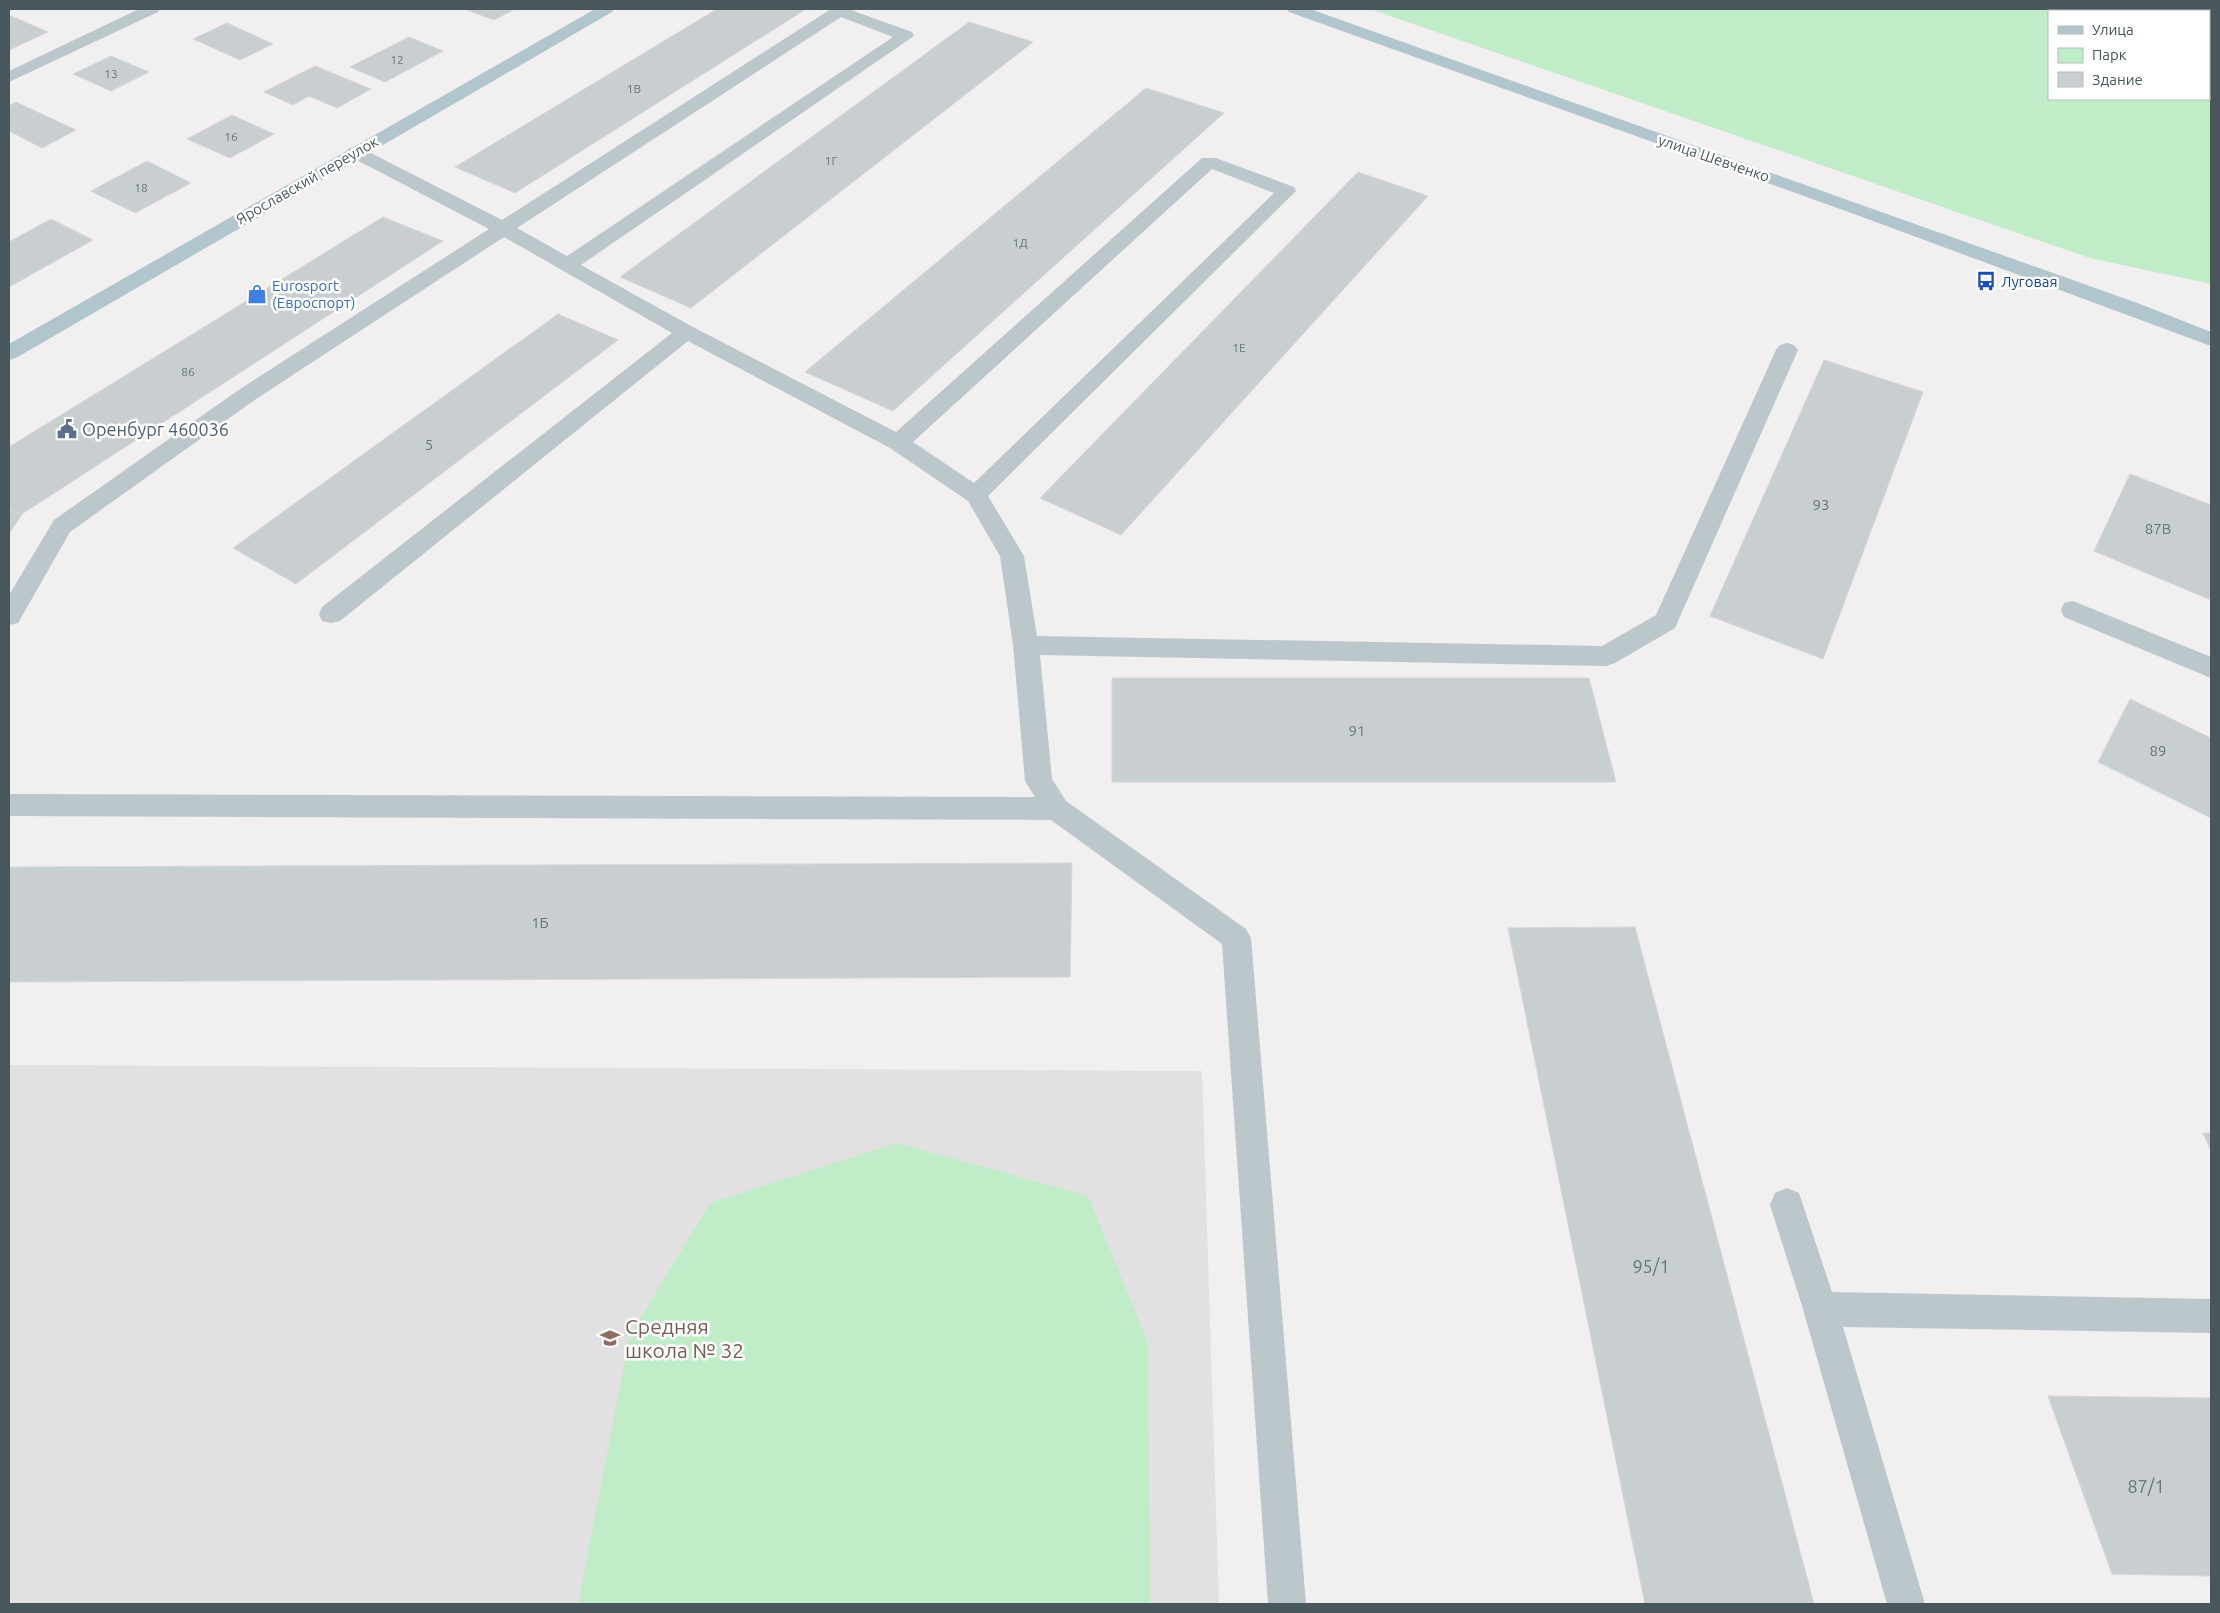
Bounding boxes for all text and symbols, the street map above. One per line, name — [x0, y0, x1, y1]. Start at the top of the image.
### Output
legend — [2048, 10, 2210, 100]
text: Улица — [2092, 21, 2134, 38]
text: Парк — [2092, 46, 2127, 63]
house number: 12 — [390, 53, 404, 66]
house number: 13 — [104, 67, 118, 80]
text: Здание — [2092, 71, 2143, 88]
house number: 1В — [627, 82, 641, 95]
house number: 16 — [224, 130, 238, 143]
street label: улица Шевченко — [1656, 131, 1772, 185]
street label: Ярославский переулок — [233, 132, 381, 228]
house number: 1Г — [825, 154, 837, 167]
house number: 18 — [134, 181, 148, 194]
house number: 1Д — [1012, 236, 1028, 249]
bus stop icon: Луговая — [1975, 270, 1997, 292]
place label: Луговая — [2001, 273, 2058, 290]
place label: Eurosport (Евроспорт) — [272, 277, 356, 311]
shop icon: Eurosport (Евроспорт) — [246, 283, 268, 305]
house number: 1Е — [1232, 341, 1246, 354]
house number: 86 — [181, 365, 195, 378]
public building icon: Оренбург 460036 — [56, 418, 78, 440]
place label: Оренбург 460036 — [82, 419, 229, 439]
house number: 5 — [425, 436, 433, 453]
house number: 93 — [1813, 496, 1829, 513]
house number: 87В — [2145, 520, 2171, 537]
house number: 91 — [1349, 722, 1365, 739]
house number: 89 — [2150, 742, 2166, 759]
house number: 1Б — [531, 914, 549, 931]
house number: 95/1 — [1632, 1256, 1670, 1276]
place label: Средняя школа № 32 — [625, 1314, 744, 1362]
school or university icon: Средняя школа № 32 — [599, 1327, 621, 1349]
house number: 87/1 — [2127, 1476, 2165, 1496]

